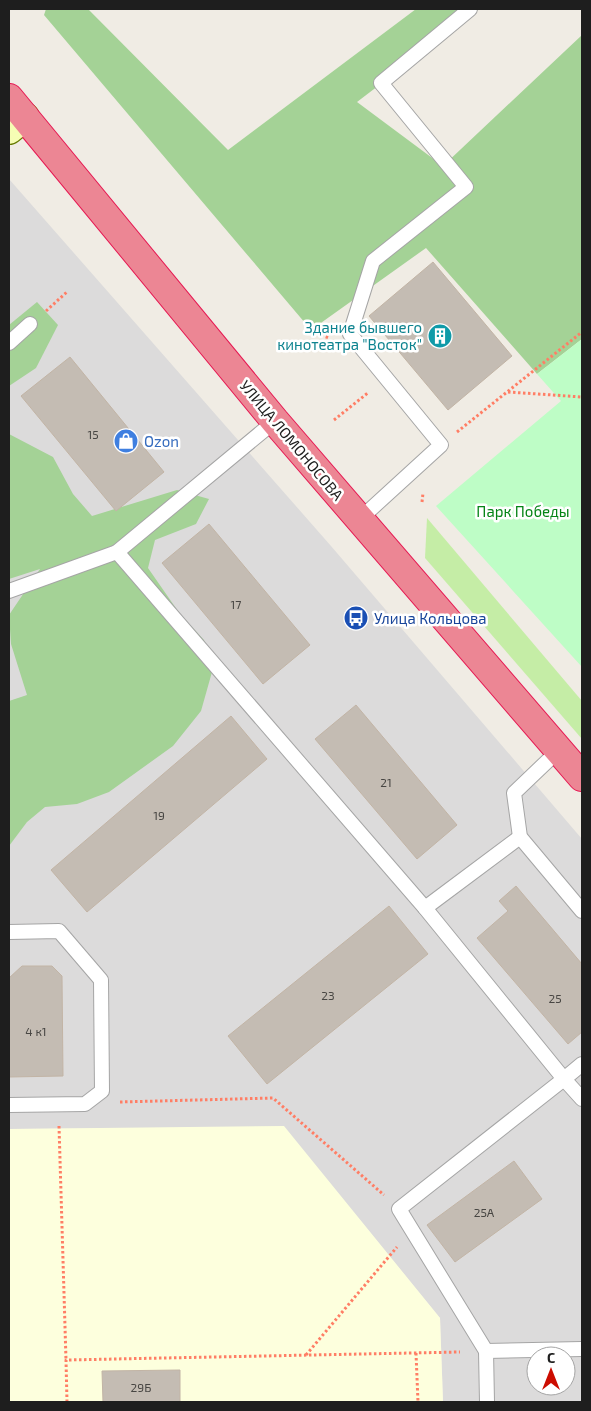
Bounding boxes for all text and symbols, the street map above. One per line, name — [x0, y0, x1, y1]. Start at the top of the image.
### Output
place label: Здание бывшего кинотеатра "Восток" — [277, 318, 422, 353]
building icon: Здание бывшего кинотеатра "Восток" — [427, 323, 453, 349]
street label: УЛИЦА ЛОМОНОСОВА — [237, 376, 348, 504]
house number: 15 — [87, 427, 99, 441]
shop icon: Ozon — [113, 428, 139, 454]
place label: Ozon — [144, 432, 179, 450]
park label: Парк Победы — [476, 502, 570, 520]
house number: 17 — [231, 597, 241, 611]
bus stop icon: Улица Кольцова — [343, 605, 369, 631]
place label: Улица Кольцова — [374, 609, 487, 627]
house number: 21 — [380, 775, 392, 789]
house number: 19 — [153, 808, 165, 822]
house number: 23 — [321, 988, 335, 1002]
house number: 25 — [548, 991, 562, 1005]
house number: 4 к1 — [25, 1024, 47, 1038]
house number: 25А — [474, 1205, 495, 1219]
north arrow — [526, 1346, 576, 1396]
text: С — [547, 1349, 555, 1366]
house number: 29Б — [131, 1380, 151, 1394]

